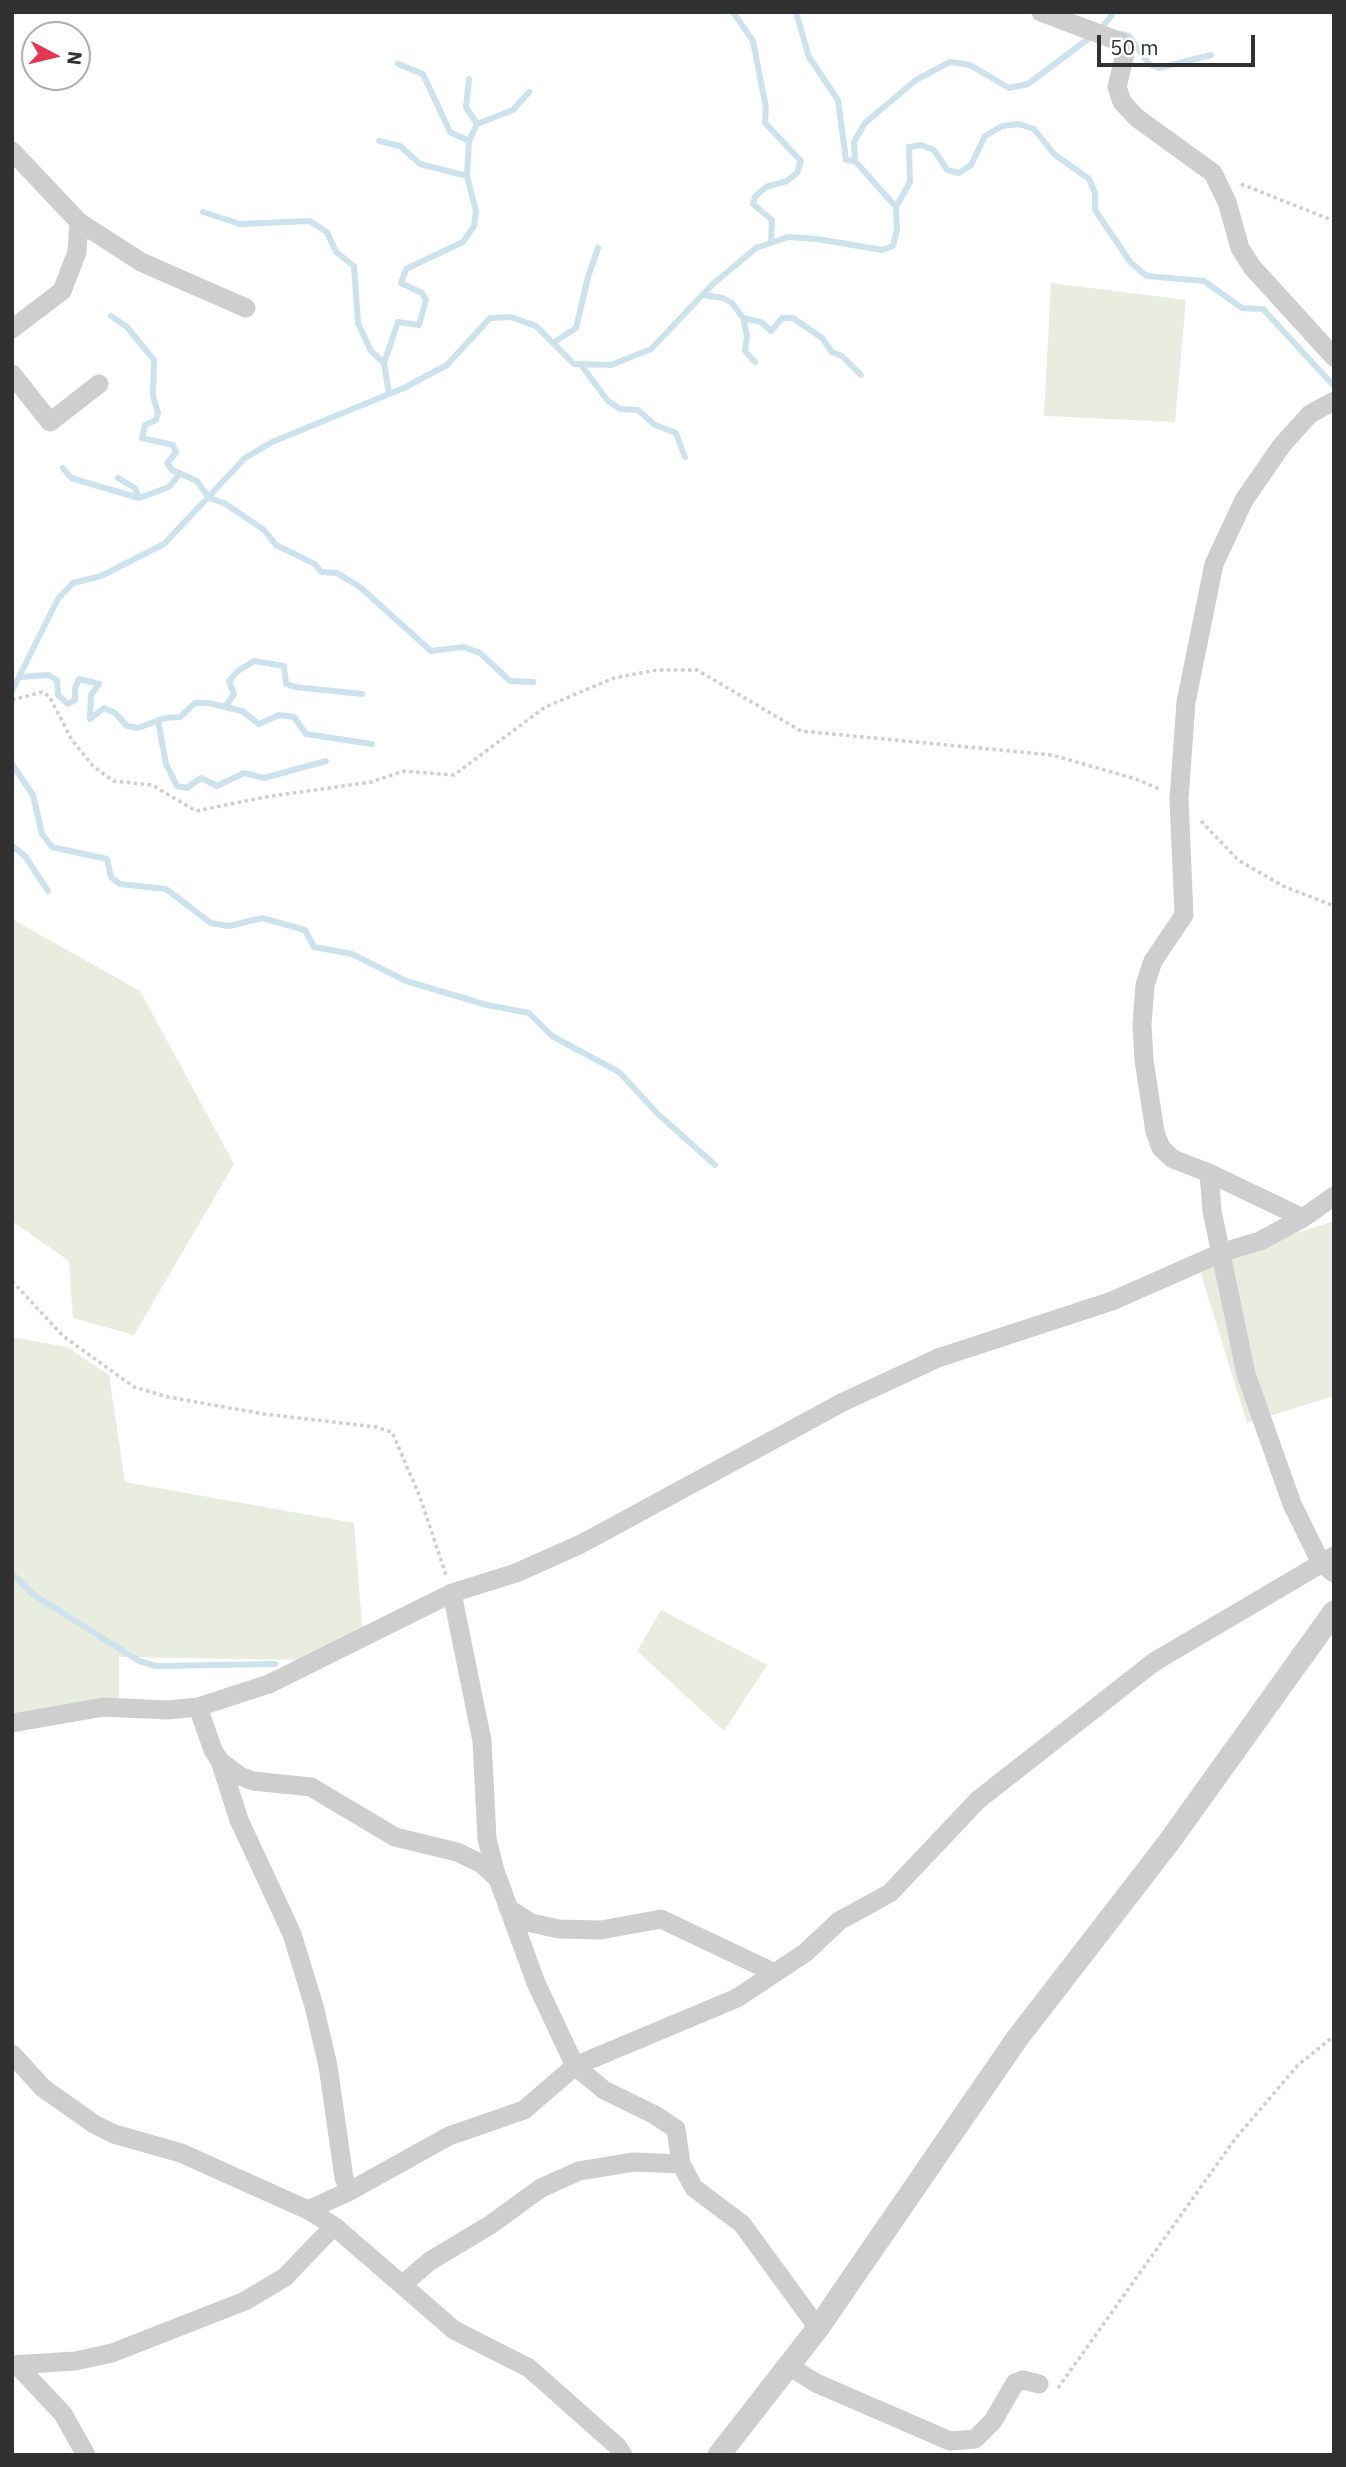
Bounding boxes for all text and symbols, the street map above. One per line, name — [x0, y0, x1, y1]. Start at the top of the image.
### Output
north arrow — [21, 21, 91, 91]
scale bar — [1101, 21, 1258, 65]
text: 50 m — [1110, 33, 1159, 61]
text: N — [62, 50, 88, 67]

